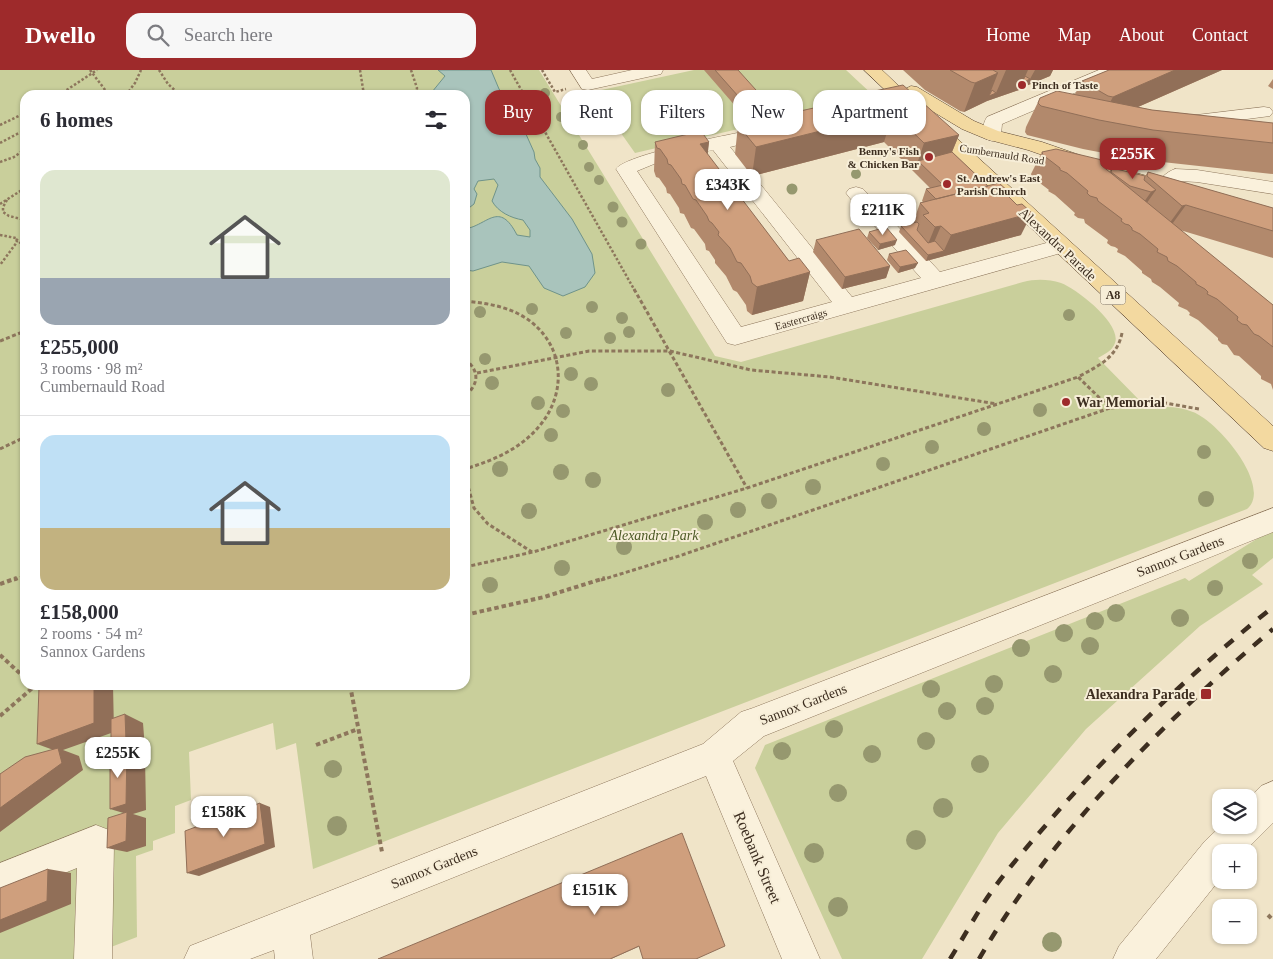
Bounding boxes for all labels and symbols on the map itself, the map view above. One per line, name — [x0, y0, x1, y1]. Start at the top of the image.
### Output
marker: Pinch of Taste — [1016, 79, 1028, 91]
place label: Pinch of Taste — [1032, 79, 1098, 91]
pin: £255K — [1098, 138, 1168, 180]
street label: Cumbernauld Road — [959, 141, 1046, 167]
place label: Benny's Fish & Chicken Bar — [848, 145, 919, 170]
marker: Benny's Fish & Chicken Bar — [923, 151, 935, 163]
pin: £343K — [693, 168, 763, 211]
place label: St. Andrew's East Parish Church — [957, 172, 1041, 197]
marker: St. Andrew's East Parish Church — [941, 178, 953, 190]
pin: £211K — [848, 194, 918, 236]
street label: Alexandra Parade — [1016, 205, 1099, 284]
road number: A8 — [1100, 286, 1126, 304]
street label: Eastercraigs — [774, 306, 828, 332]
place label: War Memorial — [1076, 395, 1165, 410]
marker: War Memorial — [1060, 396, 1072, 408]
park label: Alexandra Park — [608, 528, 699, 543]
street label: Sannox Gardens — [1134, 533, 1226, 580]
street label: Sannox Gardens — [757, 681, 849, 728]
place label: Alexandra Parade — [1086, 687, 1195, 702]
marker: Alexandra Parade — [1199, 687, 1213, 701]
pin: £255K — [83, 736, 153, 779]
pin: £158K — [189, 796, 259, 838]
street label: Roebank Street — [731, 809, 785, 906]
street label: Sannox Gardens — [389, 843, 480, 892]
pin: £151K — [560, 874, 630, 916]

